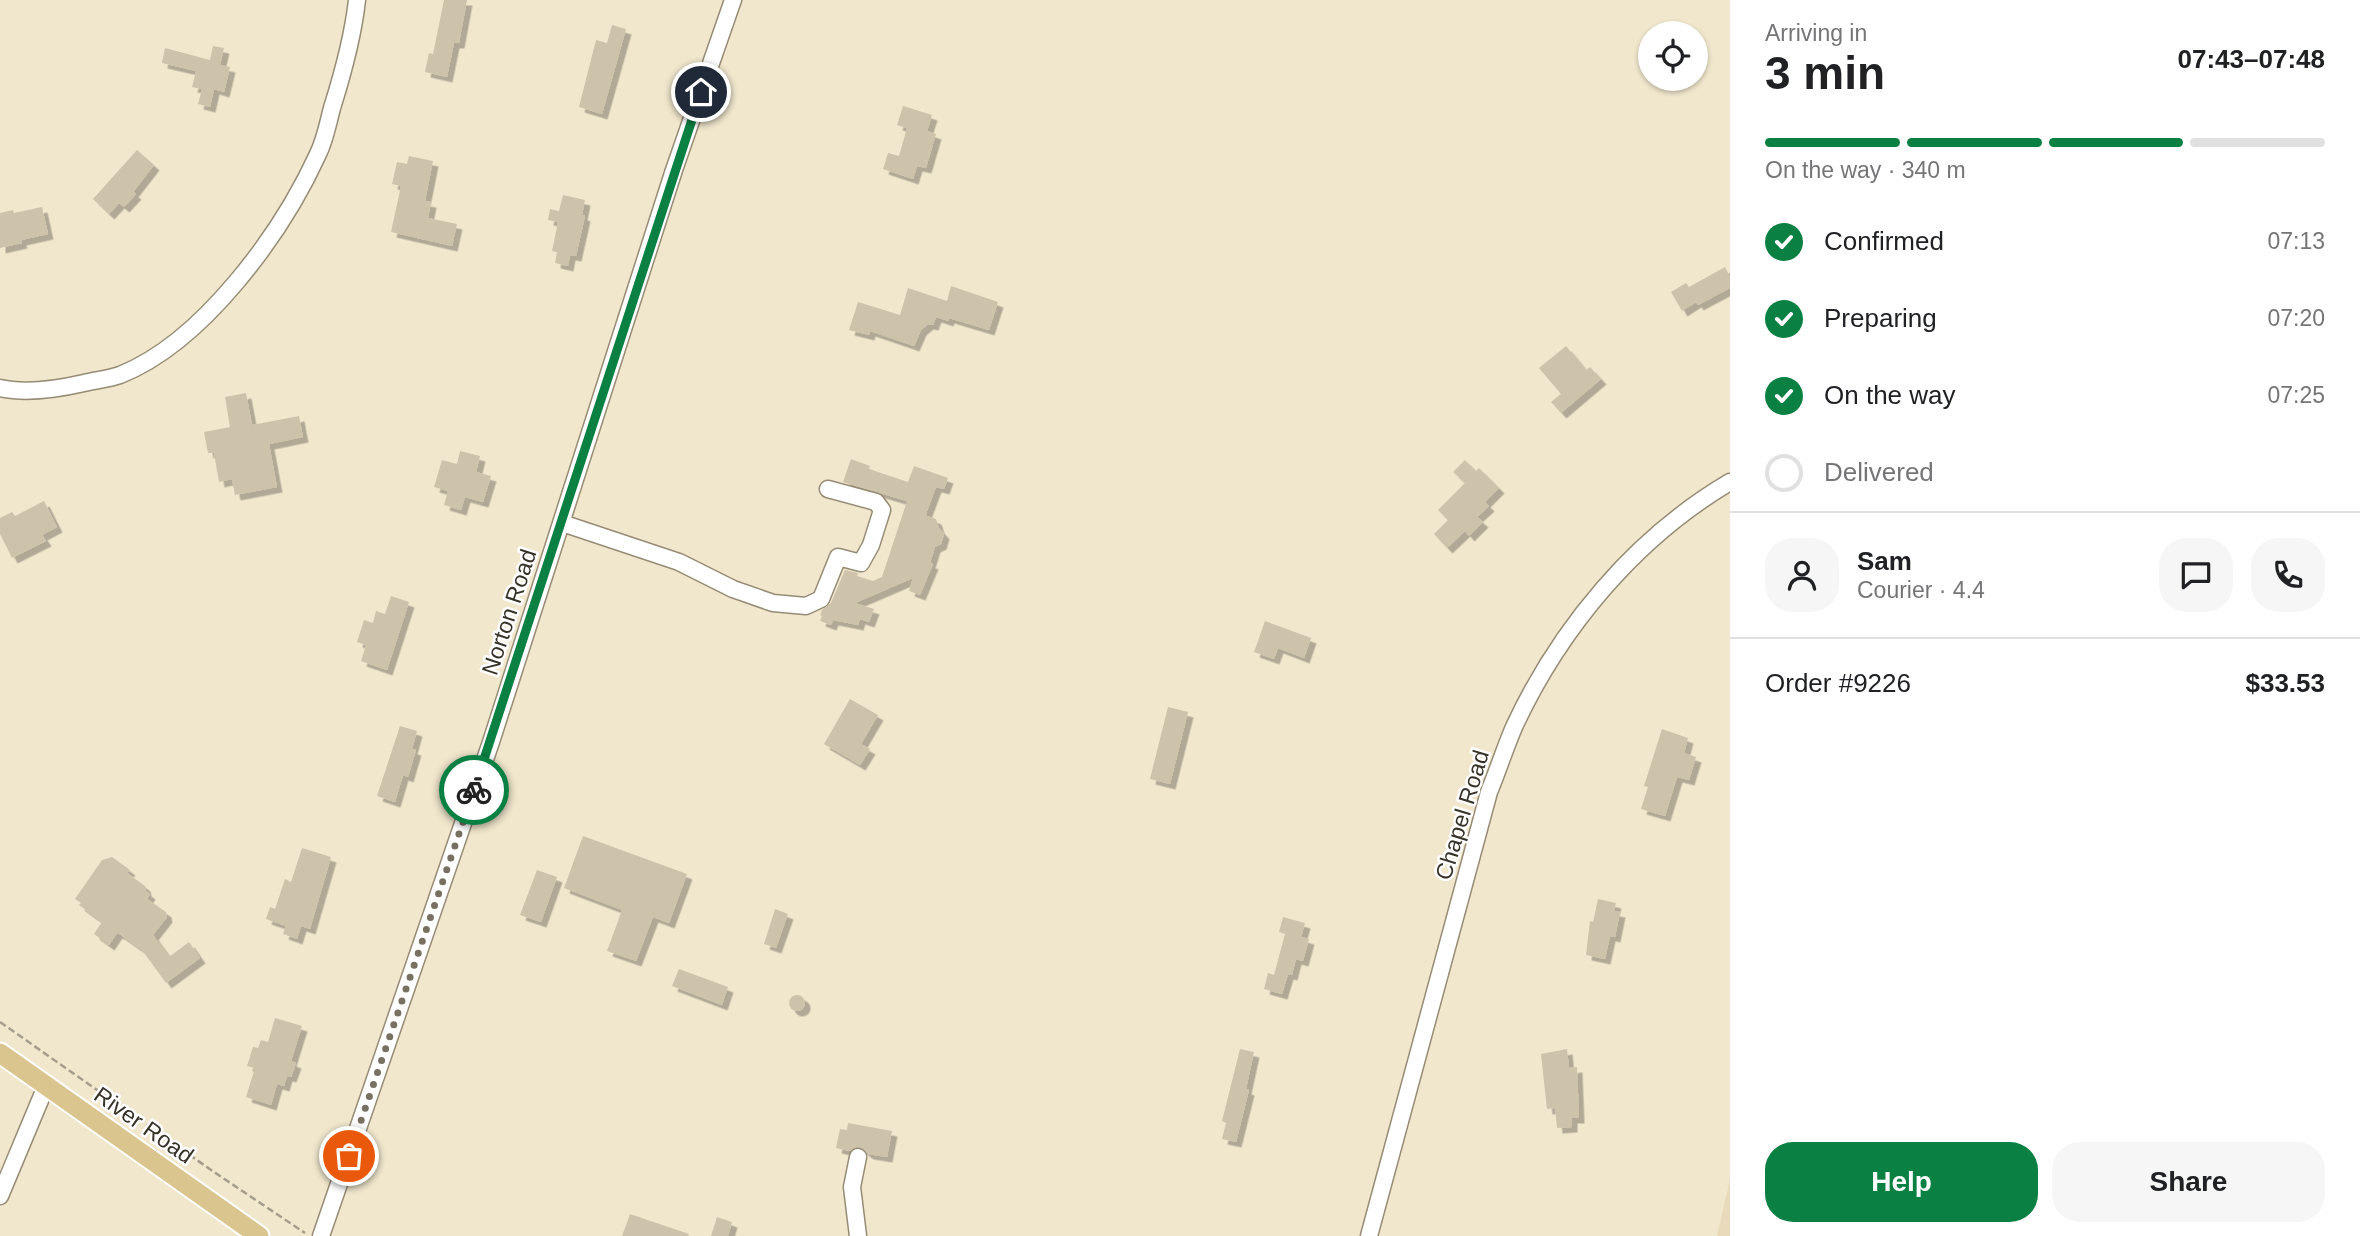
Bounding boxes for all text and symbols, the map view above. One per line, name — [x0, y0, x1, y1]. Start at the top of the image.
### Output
text: Arriving in — [1765, 20, 1867, 46]
map controls — [1638, 21, 1708, 91]
button: locate — [1638, 21, 1708, 91]
text: 07:43–07:48 — [2178, 44, 2325, 74]
text: 3 min — [1765, 47, 1885, 99]
pin — [671, 62, 731, 122]
icon: home — [682, 73, 720, 111]
text: On the way · 340 m — [1765, 157, 1966, 183]
icon: check — [1765, 223, 1803, 261]
text: Confirmed — [1824, 226, 1944, 256]
text: 07:13 — [2267, 228, 2325, 254]
icon: check — [1765, 300, 1803, 338]
text: Preparing — [1824, 303, 1937, 333]
text: 07:20 — [2267, 305, 2325, 331]
icon: check — [1765, 377, 1803, 415]
text: On the way — [1824, 380, 1956, 410]
text: 07:25 — [2267, 382, 2325, 408]
text: Delivered — [1824, 457, 1934, 487]
button: person — [1765, 538, 1839, 612]
button: chat — [2159, 538, 2233, 612]
button: phone — [2251, 538, 2325, 612]
street label: Norton Road — [476, 546, 542, 678]
text: Sam — [1857, 546, 1912, 576]
text: Courier · 4.4 — [1857, 577, 1985, 603]
text: Order #9226 — [1765, 668, 1911, 698]
text: $33.53 — [2245, 668, 2325, 698]
street label: Chapel Road — [1430, 747, 1494, 883]
courier — [439, 755, 509, 825]
icon: bike — [455, 771, 493, 809]
street label: River Road — [89, 1081, 199, 1169]
pin — [319, 1126, 379, 1186]
icon: bag — [330, 1137, 368, 1175]
button: Help — [1765, 1142, 2038, 1222]
button: Share — [2052, 1142, 2325, 1222]

